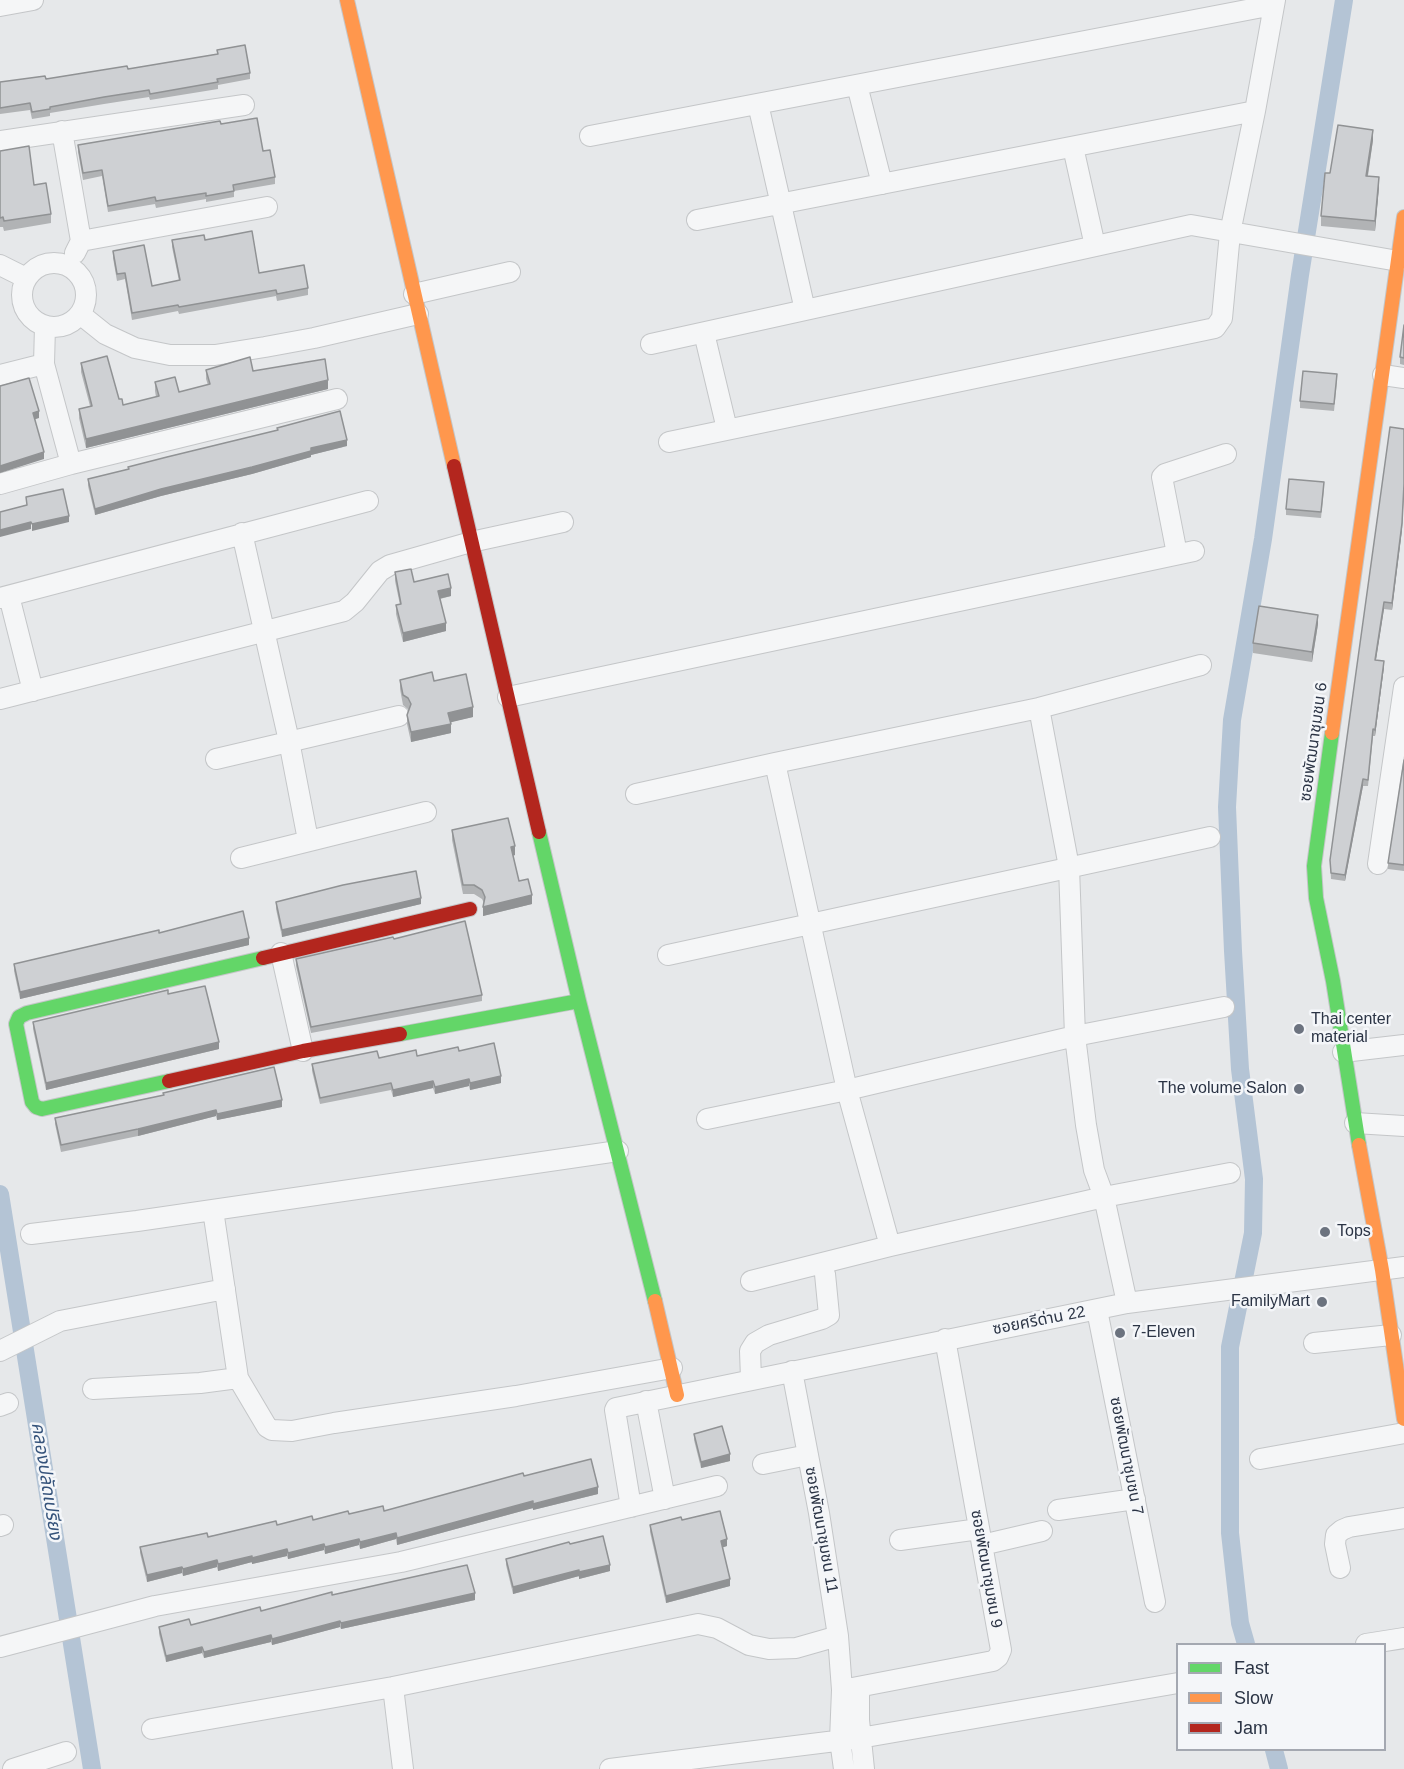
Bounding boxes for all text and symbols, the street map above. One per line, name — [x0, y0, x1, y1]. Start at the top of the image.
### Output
street label: ซอยพัฒนาชุมชน 6 — [1296, 681, 1332, 803]
place label: Thai center material — [1311, 1010, 1391, 1048]
marker: Thai center material — [1292, 1022, 1306, 1036]
place label: The volume Salon — [1158, 1079, 1287, 1099]
marker: The volume Salon — [1292, 1082, 1306, 1096]
place label: Tops — [1337, 1222, 1371, 1242]
marker: Tops — [1318, 1225, 1332, 1239]
place label: FamilyMart — [1231, 1292, 1310, 1312]
marker: FamilyMart — [1315, 1295, 1329, 1309]
street label: ซอยศรีด่าน 22 — [991, 1303, 1087, 1339]
place label: 7-Eleven — [1132, 1323, 1195, 1343]
marker: 7-Eleven — [1113, 1326, 1127, 1340]
street label: ซอยพัฒนาชุมชน 7 — [1105, 1395, 1147, 1517]
water label: คลองปลัดเปรียง — [26, 1421, 66, 1541]
street label: ซอยพัฒนาชุมชน 11 — [800, 1465, 842, 1595]
street label: ซอยพัฒนาชุมชน 9 — [966, 1508, 1006, 1630]
legend — [1176, 1643, 1386, 1751]
text: Fast — [1234, 1658, 1269, 1678]
text: Slow — [1234, 1688, 1273, 1708]
text: Jam — [1234, 1718, 1268, 1738]

